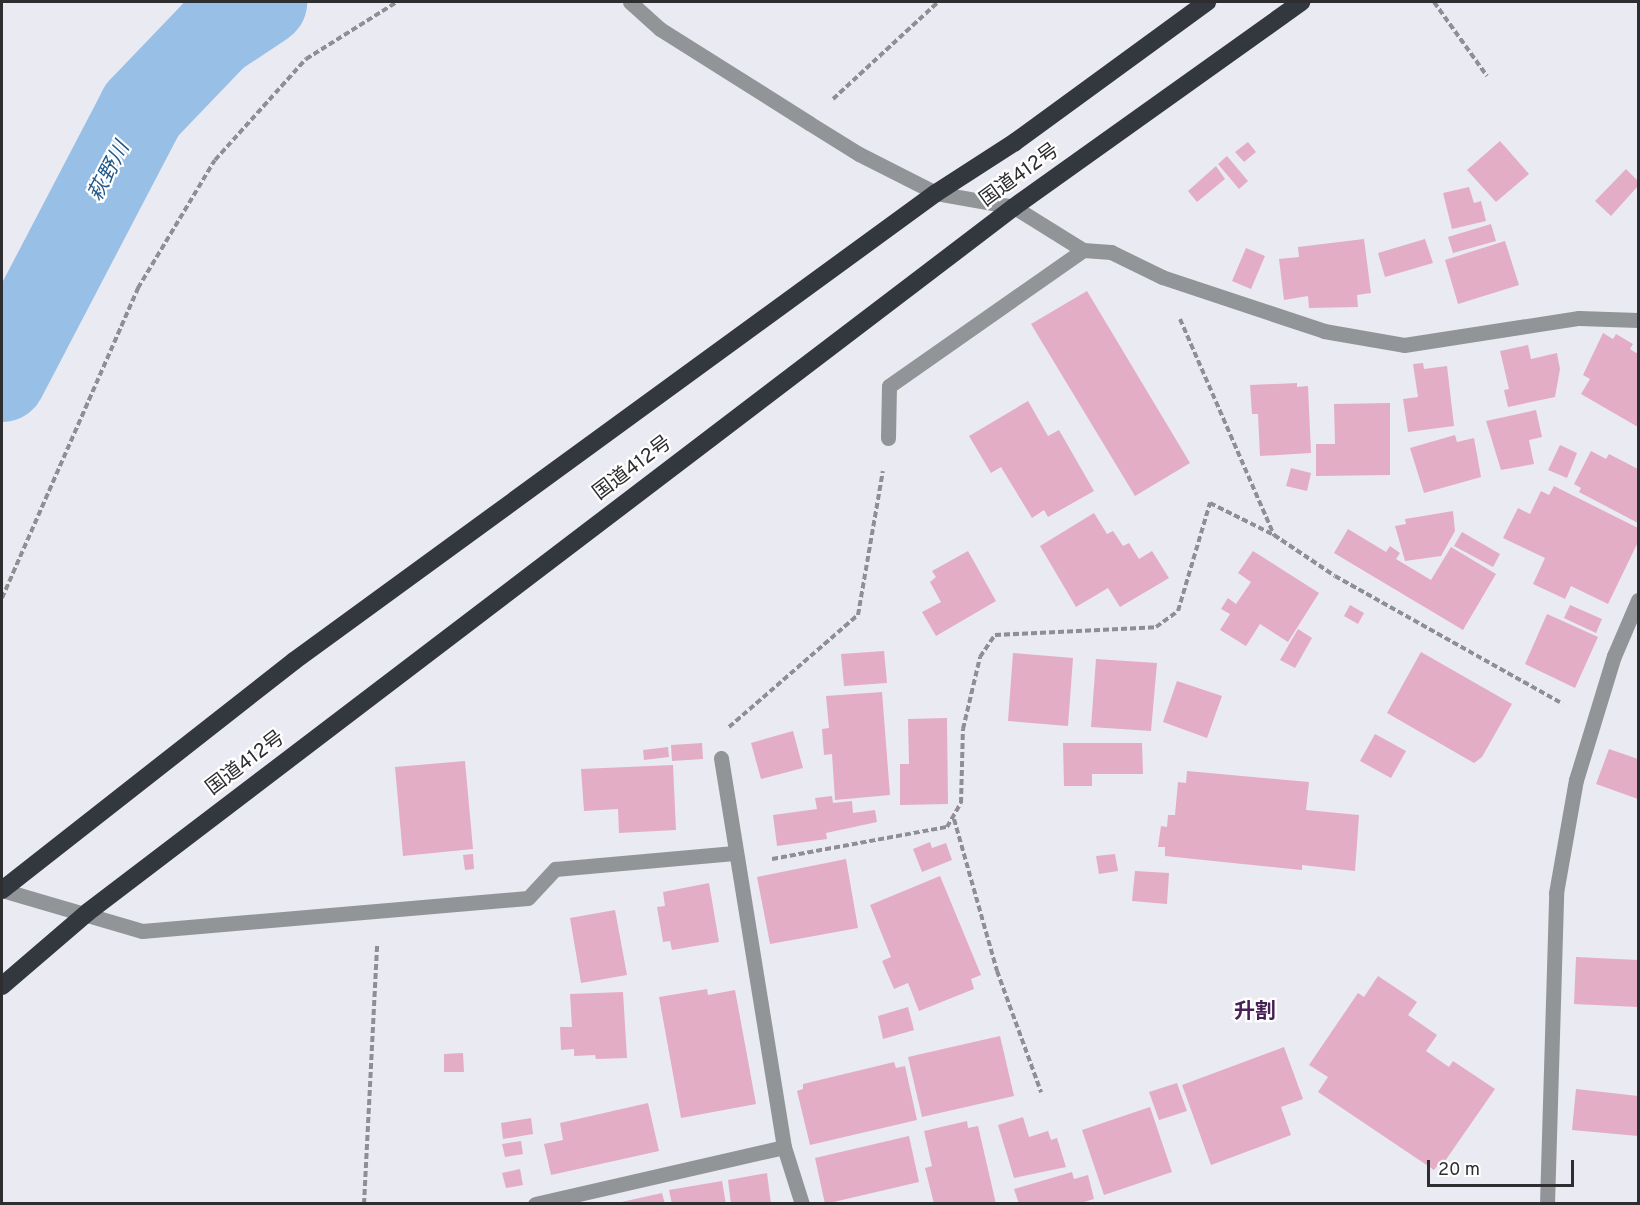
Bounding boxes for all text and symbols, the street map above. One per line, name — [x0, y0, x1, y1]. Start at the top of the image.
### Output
water label: 萩野川 — [84, 138, 136, 206]
street label: 国道412号 — [976, 139, 1064, 213]
street label: 国道412号 — [589, 432, 677, 506]
street label: 国道412号 — [202, 727, 290, 801]
district label: 升割 — [1234, 1000, 1276, 1026]
scale bar — [1430, 1148, 1577, 1186]
text: 20 m — [1438, 1159, 1480, 1182]

